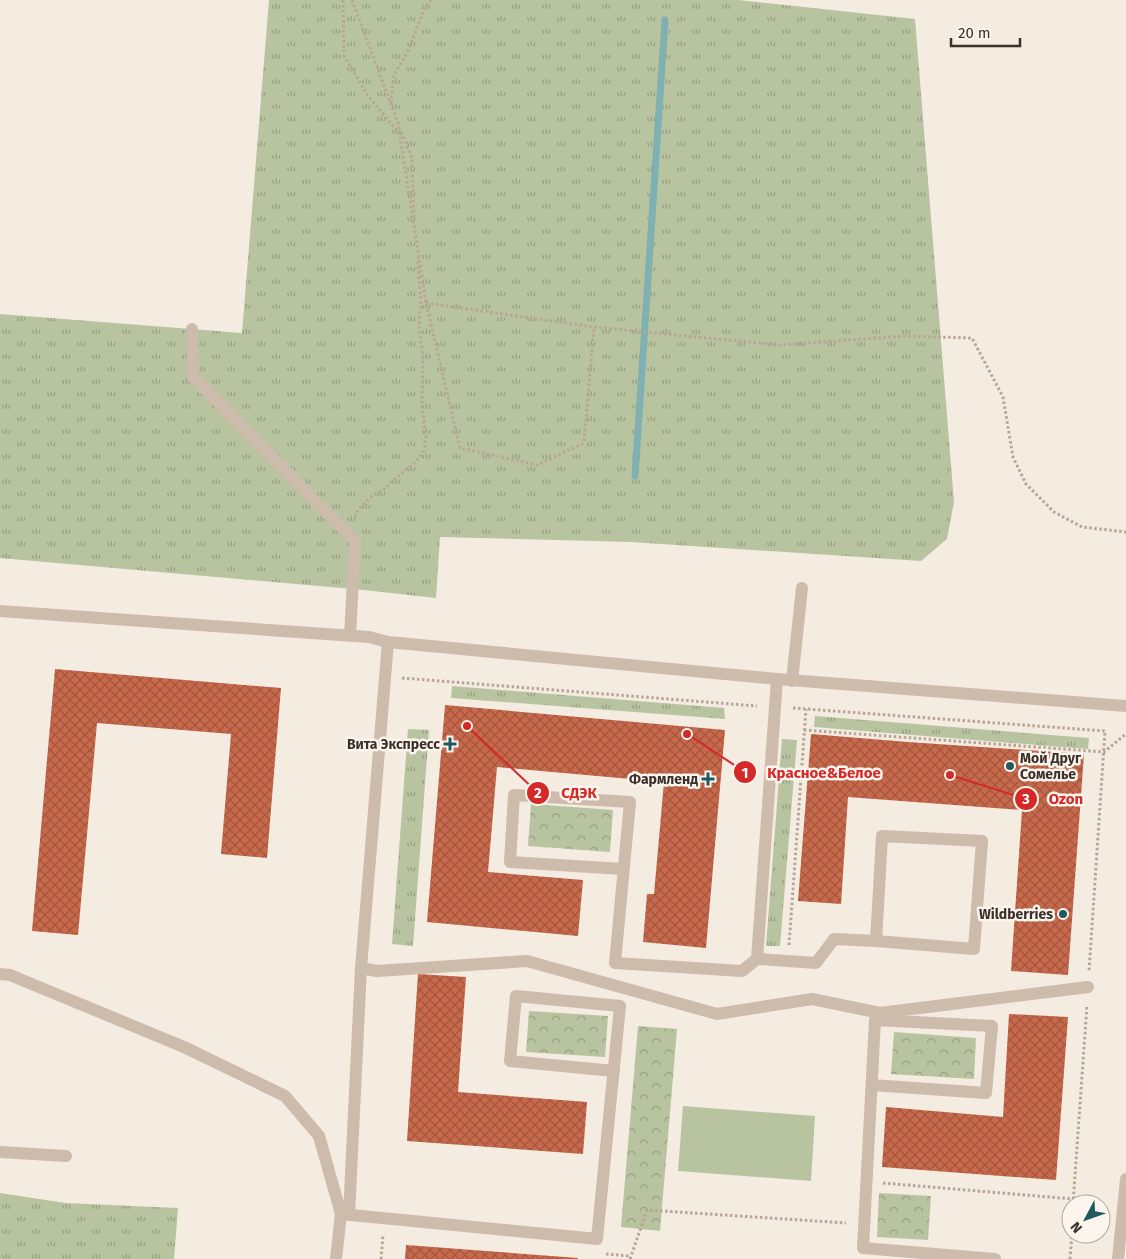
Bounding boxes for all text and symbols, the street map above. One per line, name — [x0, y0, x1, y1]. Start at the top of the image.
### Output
scale bar — [951, 15, 1020, 47]
text: 20 m — [958, 24, 991, 42]
place label: Вита Экспресс — [347, 736, 440, 753]
marker: Вита Экспресс — [444, 738, 456, 750]
place label: Мой Друг Сомелье — [1020, 750, 1082, 783]
callout: Красное&Белое — [733, 757, 891, 787]
marker: Мой Друг Сомелье — [1004, 760, 1016, 772]
text: 1 — [742, 764, 748, 782]
text: Красное&Белое — [767, 764, 881, 782]
place label: Фармленд — [629, 771, 698, 788]
marker: Фармленд — [702, 773, 714, 785]
callout: СДЭК — [526, 778, 606, 808]
text: 2 — [534, 784, 542, 802]
text: СДЭК — [561, 784, 597, 802]
callout: Ozon — [1014, 784, 1093, 814]
text: 3 — [1021, 790, 1030, 808]
text: Ozon — [1049, 790, 1083, 808]
place label: Wildberries — [979, 906, 1053, 923]
marker: Wildberries — [1057, 908, 1069, 920]
north arrow — [1061, 1194, 1111, 1244]
text: N — [1067, 1218, 1086, 1236]

